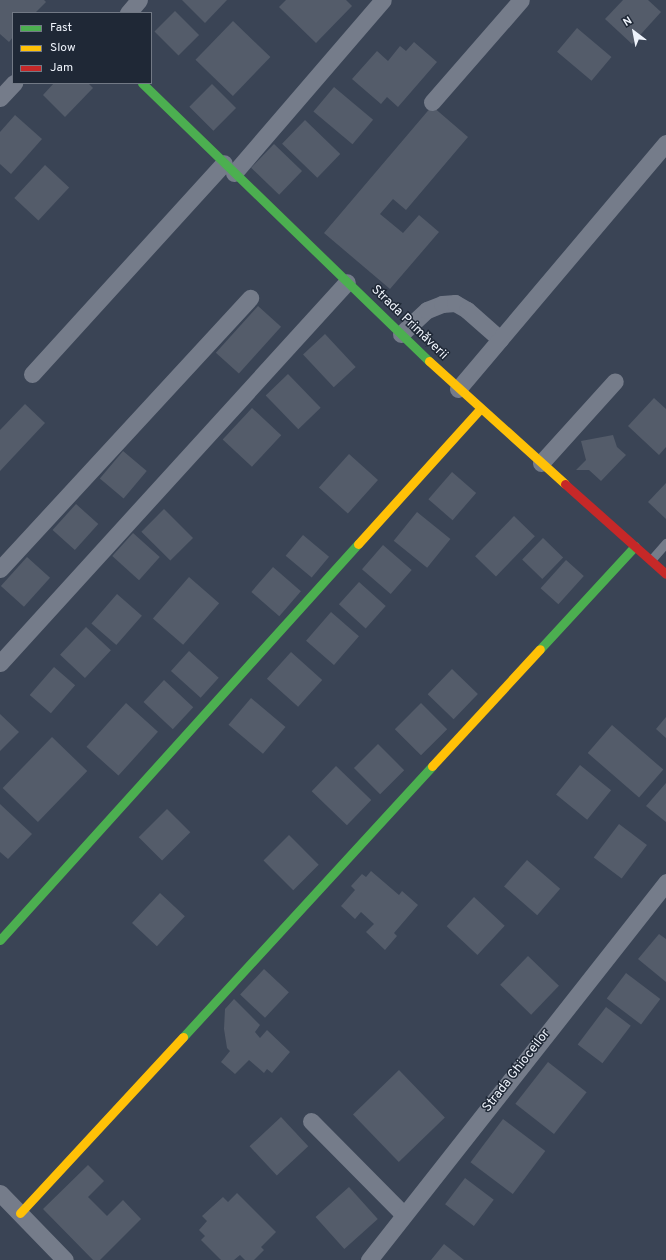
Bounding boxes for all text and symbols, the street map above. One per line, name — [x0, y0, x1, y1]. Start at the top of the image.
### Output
legend — [12, 12, 152, 84]
north arrow — [614, 12, 654, 52]
text: N — [621, 14, 635, 30]
text: Fast — [50, 20, 72, 36]
text: Slow — [50, 40, 76, 56]
text: Jam — [50, 60, 73, 76]
street label: Strada Primăverii — [367, 282, 451, 364]
street label: Strada Ghioceilor — [480, 1027, 554, 1115]

